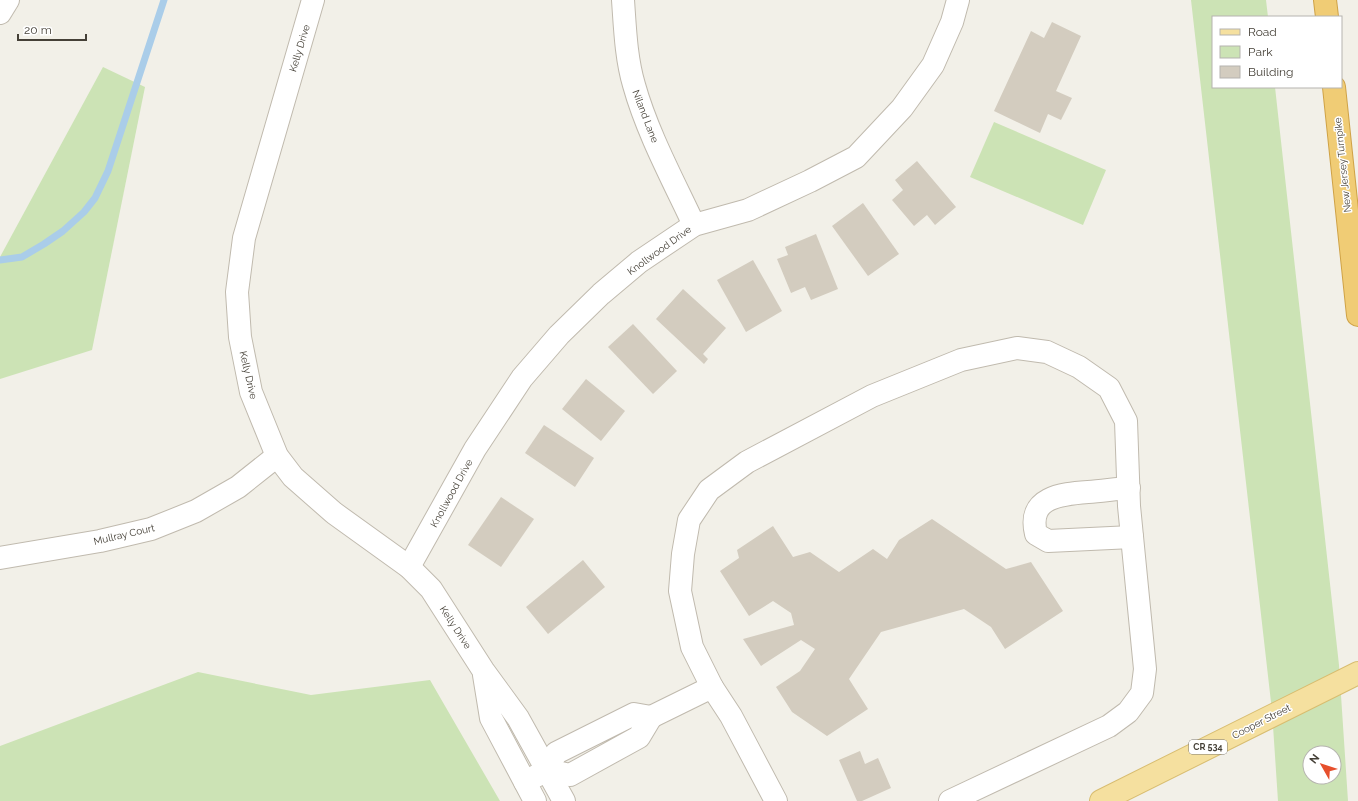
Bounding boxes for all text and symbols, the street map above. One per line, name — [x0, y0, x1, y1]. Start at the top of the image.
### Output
scale bar — [18, 16, 86, 42]
legend — [1212, 16, 1342, 88]
text: 20 m — [24, 23, 52, 37]
street label: Kelly Drive — [287, 23, 312, 73]
text: Road — [1248, 25, 1277, 39]
text: Park — [1248, 45, 1273, 59]
text: Building — [1248, 65, 1294, 79]
street label: Niland Lane — [630, 88, 661, 144]
street label: New Jersey Turnpike — [1332, 117, 1353, 213]
street label: Knollwood Drive — [625, 224, 693, 277]
street label: Kelly Drive — [238, 350, 259, 400]
street label: Knollwood Drive — [428, 457, 475, 529]
street label: Mullray Court — [93, 522, 156, 547]
street label: Kelly Drive — [438, 604, 474, 651]
street label: Cooper Street — [1230, 702, 1293, 741]
road number: CR 534 — [1189, 740, 1227, 754]
north arrow — [1302, 745, 1342, 785]
text: N — [1307, 752, 1322, 766]

